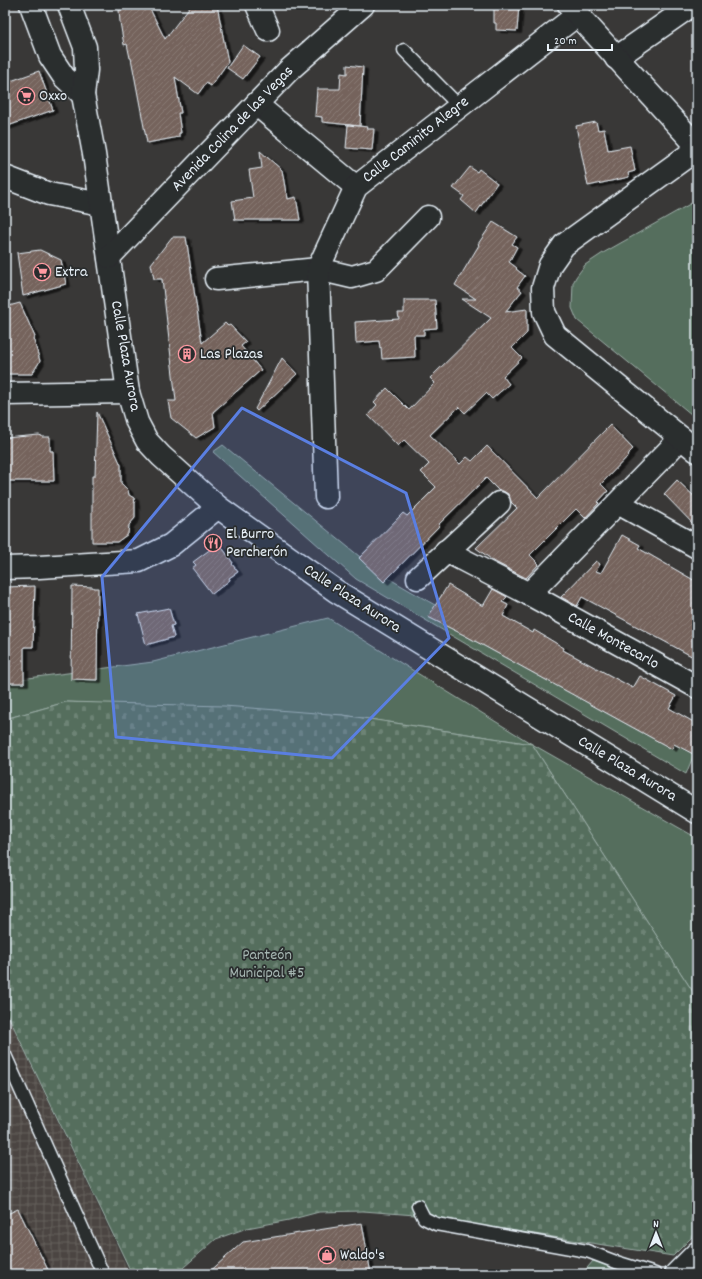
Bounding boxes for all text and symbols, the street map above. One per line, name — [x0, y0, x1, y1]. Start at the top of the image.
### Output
scale bar — [548, 26, 612, 52]
text: 20 m — [554, 33, 577, 50]
street label: Avenida Colina de las Vegas — [166, 61, 300, 197]
place label: Oxxo — [39, 85, 67, 108]
supermarket icon: Oxxo — [16, 86, 36, 106]
street label: Calle Caminito Alegre — [358, 91, 474, 189]
place label: Extra — [55, 261, 88, 284]
supermarket icon: Extra — [32, 262, 52, 282]
street label: Calle Plaza Aurora — [104, 299, 146, 413]
place label: Las Plazas — [200, 343, 264, 366]
building icon: Las Plazas — [177, 344, 197, 364]
place label: El Burro Percherón — [226, 523, 288, 564]
restaurant icon: El Burro Percherón — [203, 533, 223, 553]
street label: Calle Plaza Aurora — [299, 559, 406, 639]
street label: Calle Montecarlo — [563, 606, 663, 676]
street label: Calle Plaza Aurora — [573, 730, 681, 808]
park label: Panteón Municipal #5 — [230, 944, 304, 985]
north arrow — [636, 1213, 676, 1253]
text: N — [653, 1217, 659, 1233]
place label: Waldo's — [340, 1244, 385, 1267]
shop icon: Waldo's — [317, 1245, 337, 1265]

